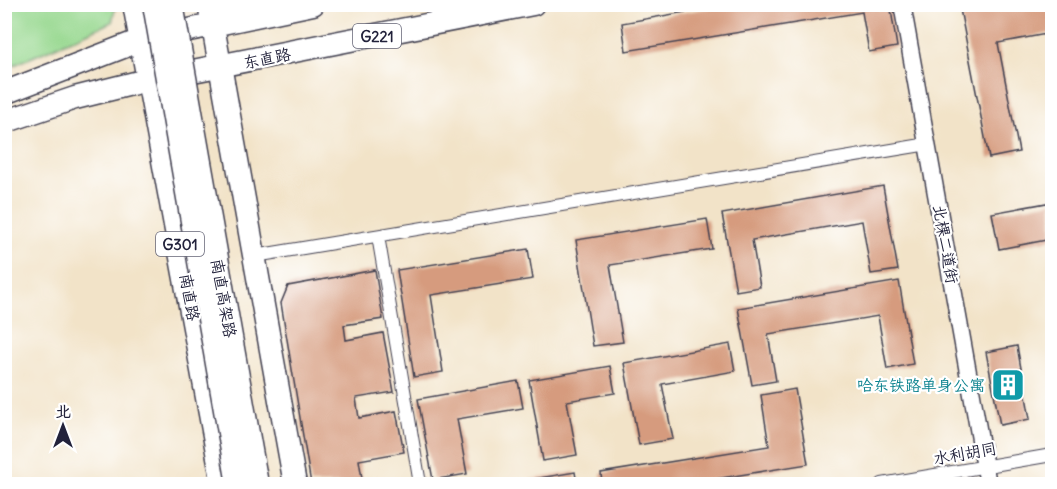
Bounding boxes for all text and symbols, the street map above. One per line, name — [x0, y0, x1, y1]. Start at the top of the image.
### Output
road number: G221 — [353, 24, 401, 48]
street label: 东直路 — [242, 44, 292, 72]
street label: 北棵二道街 — [929, 203, 963, 285]
road number: G301 — [156, 232, 204, 256]
street label: 南直高架路 — [207, 257, 241, 339]
street label: 南直路 — [176, 272, 204, 322]
building icon: 哈东铁路单身公寓 — [990, 367, 1026, 403]
place label: 哈东铁路单身公寓 — [857, 375, 985, 395]
north arrow — [33, 396, 93, 456]
text: 北 — [55, 401, 71, 421]
street label: 水利胡同 — [932, 438, 998, 468]

